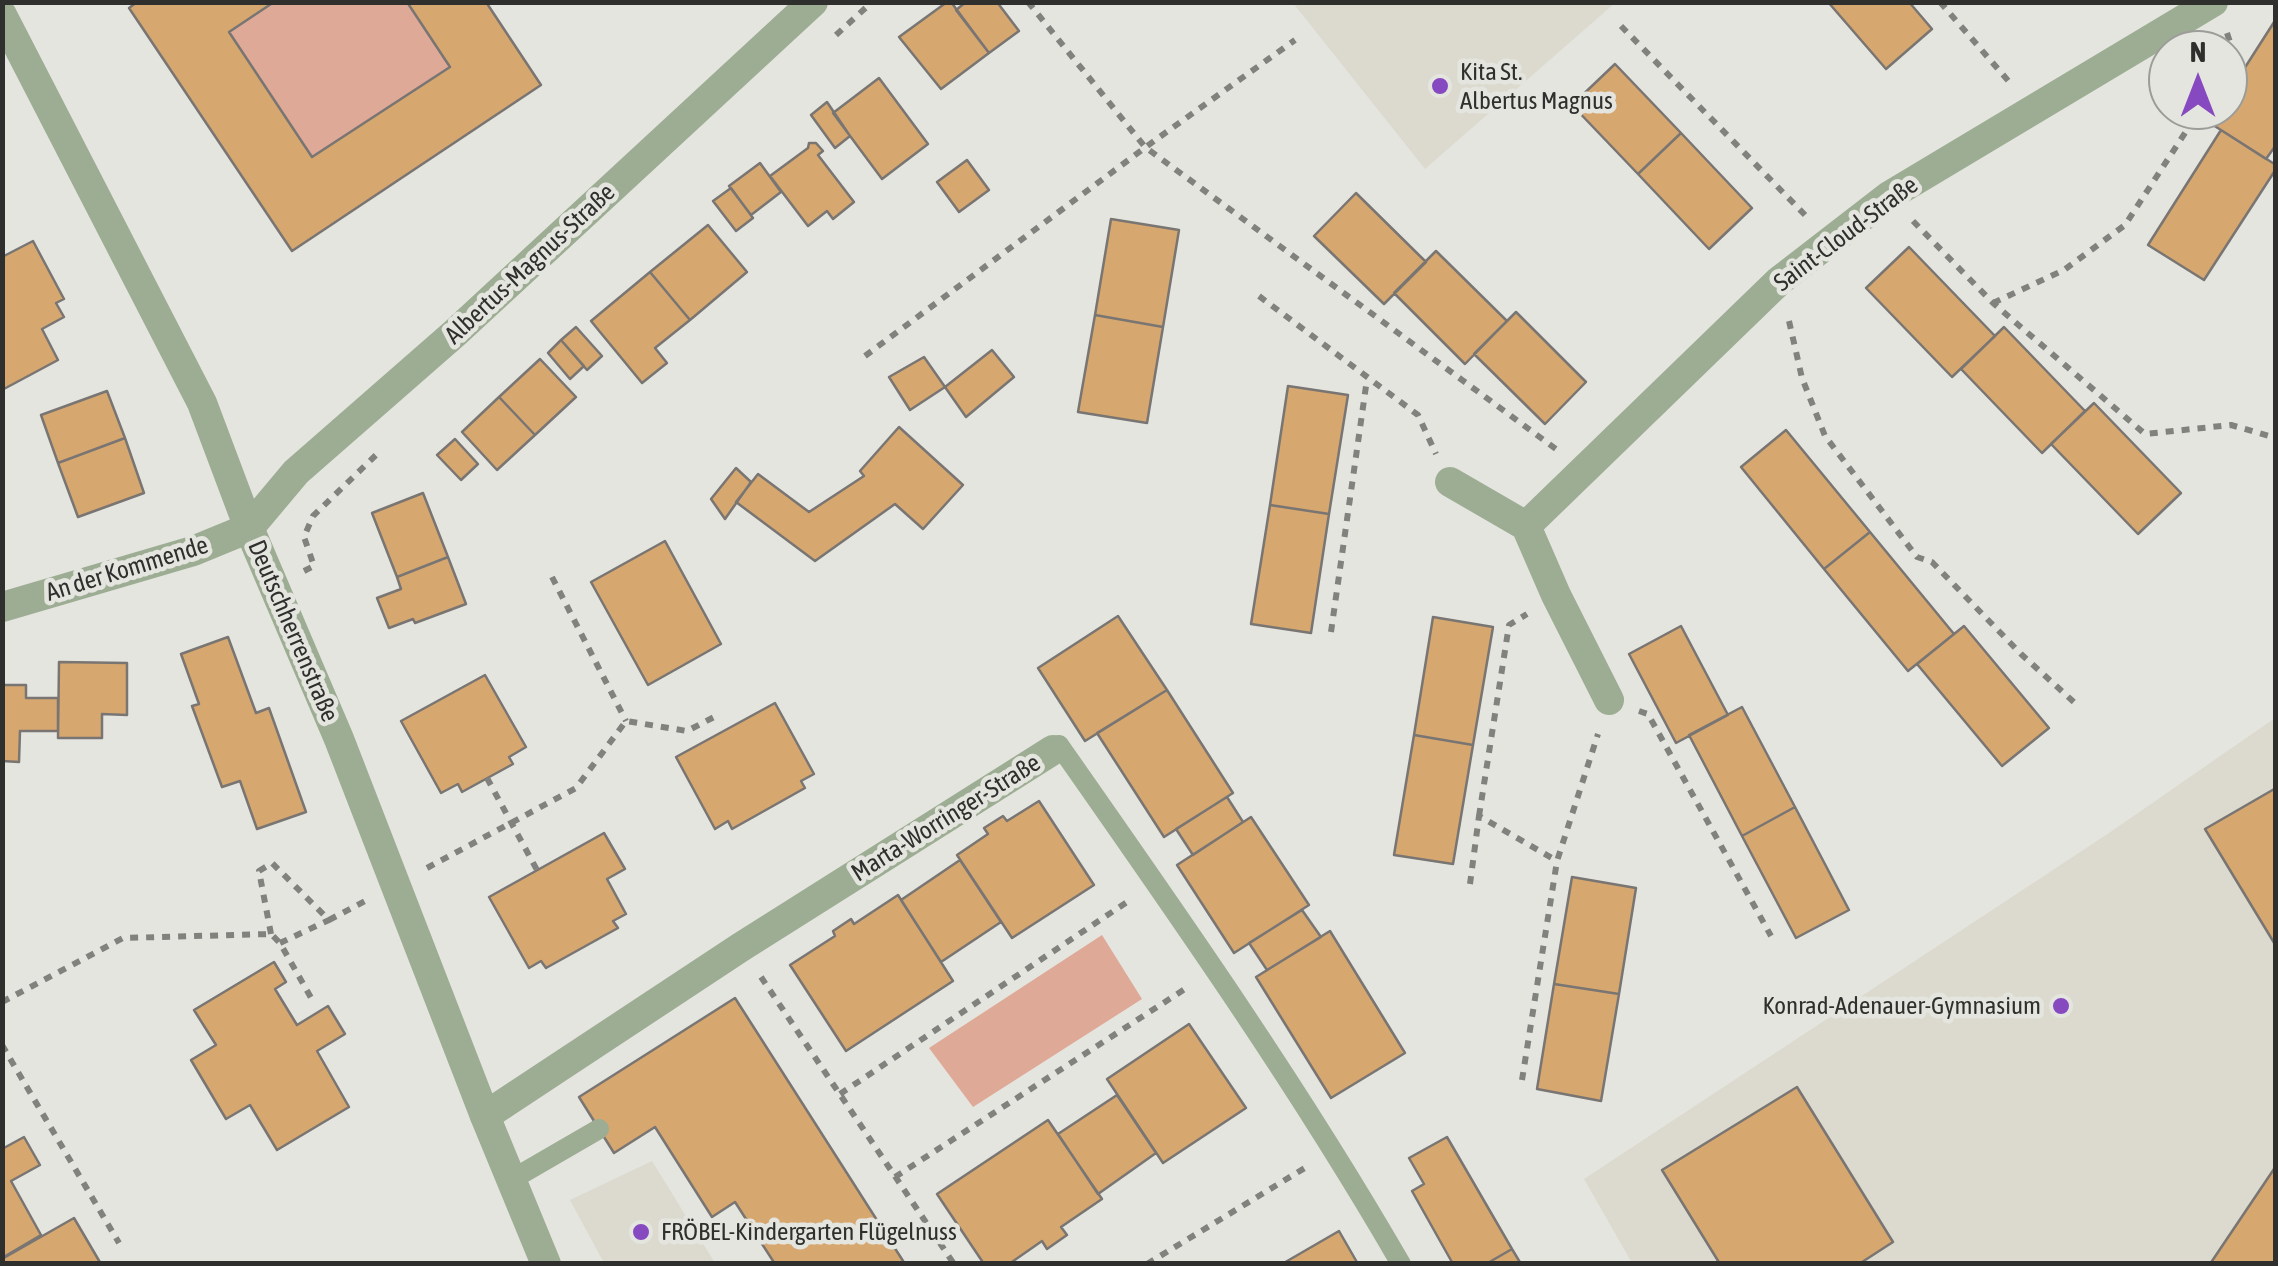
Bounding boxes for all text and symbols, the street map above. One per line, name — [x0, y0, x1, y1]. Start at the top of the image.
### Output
north arrow — [2148, 30, 2248, 130]
text: N — [2190, 36, 2206, 68]
place label: Kita St. Albertus Magnus — [1460, 57, 1613, 116]
marker: Kita St. Albertus Magnus — [1429, 75, 1451, 97]
street label: Saint-Cloud-Straße — [1768, 170, 1924, 298]
street label: Albertus-Magnus-Straße — [439, 178, 621, 350]
street label: An der Kommende — [42, 530, 212, 608]
street label: Deutschherrenstraße — [241, 536, 345, 726]
street label: Marta-Worringer-Straße — [846, 748, 1046, 888]
place label: Konrad-Adenauer-Gymnasium — [1763, 991, 2041, 1021]
marker: Konrad-Adenauer-Gymnasium — [2050, 995, 2072, 1017]
place label: FRÖBEL-Kindergarten Flügelnuss — [661, 1217, 957, 1247]
marker: FRÖBEL-Kindergarten Flügelnuss — [630, 1221, 652, 1243]

